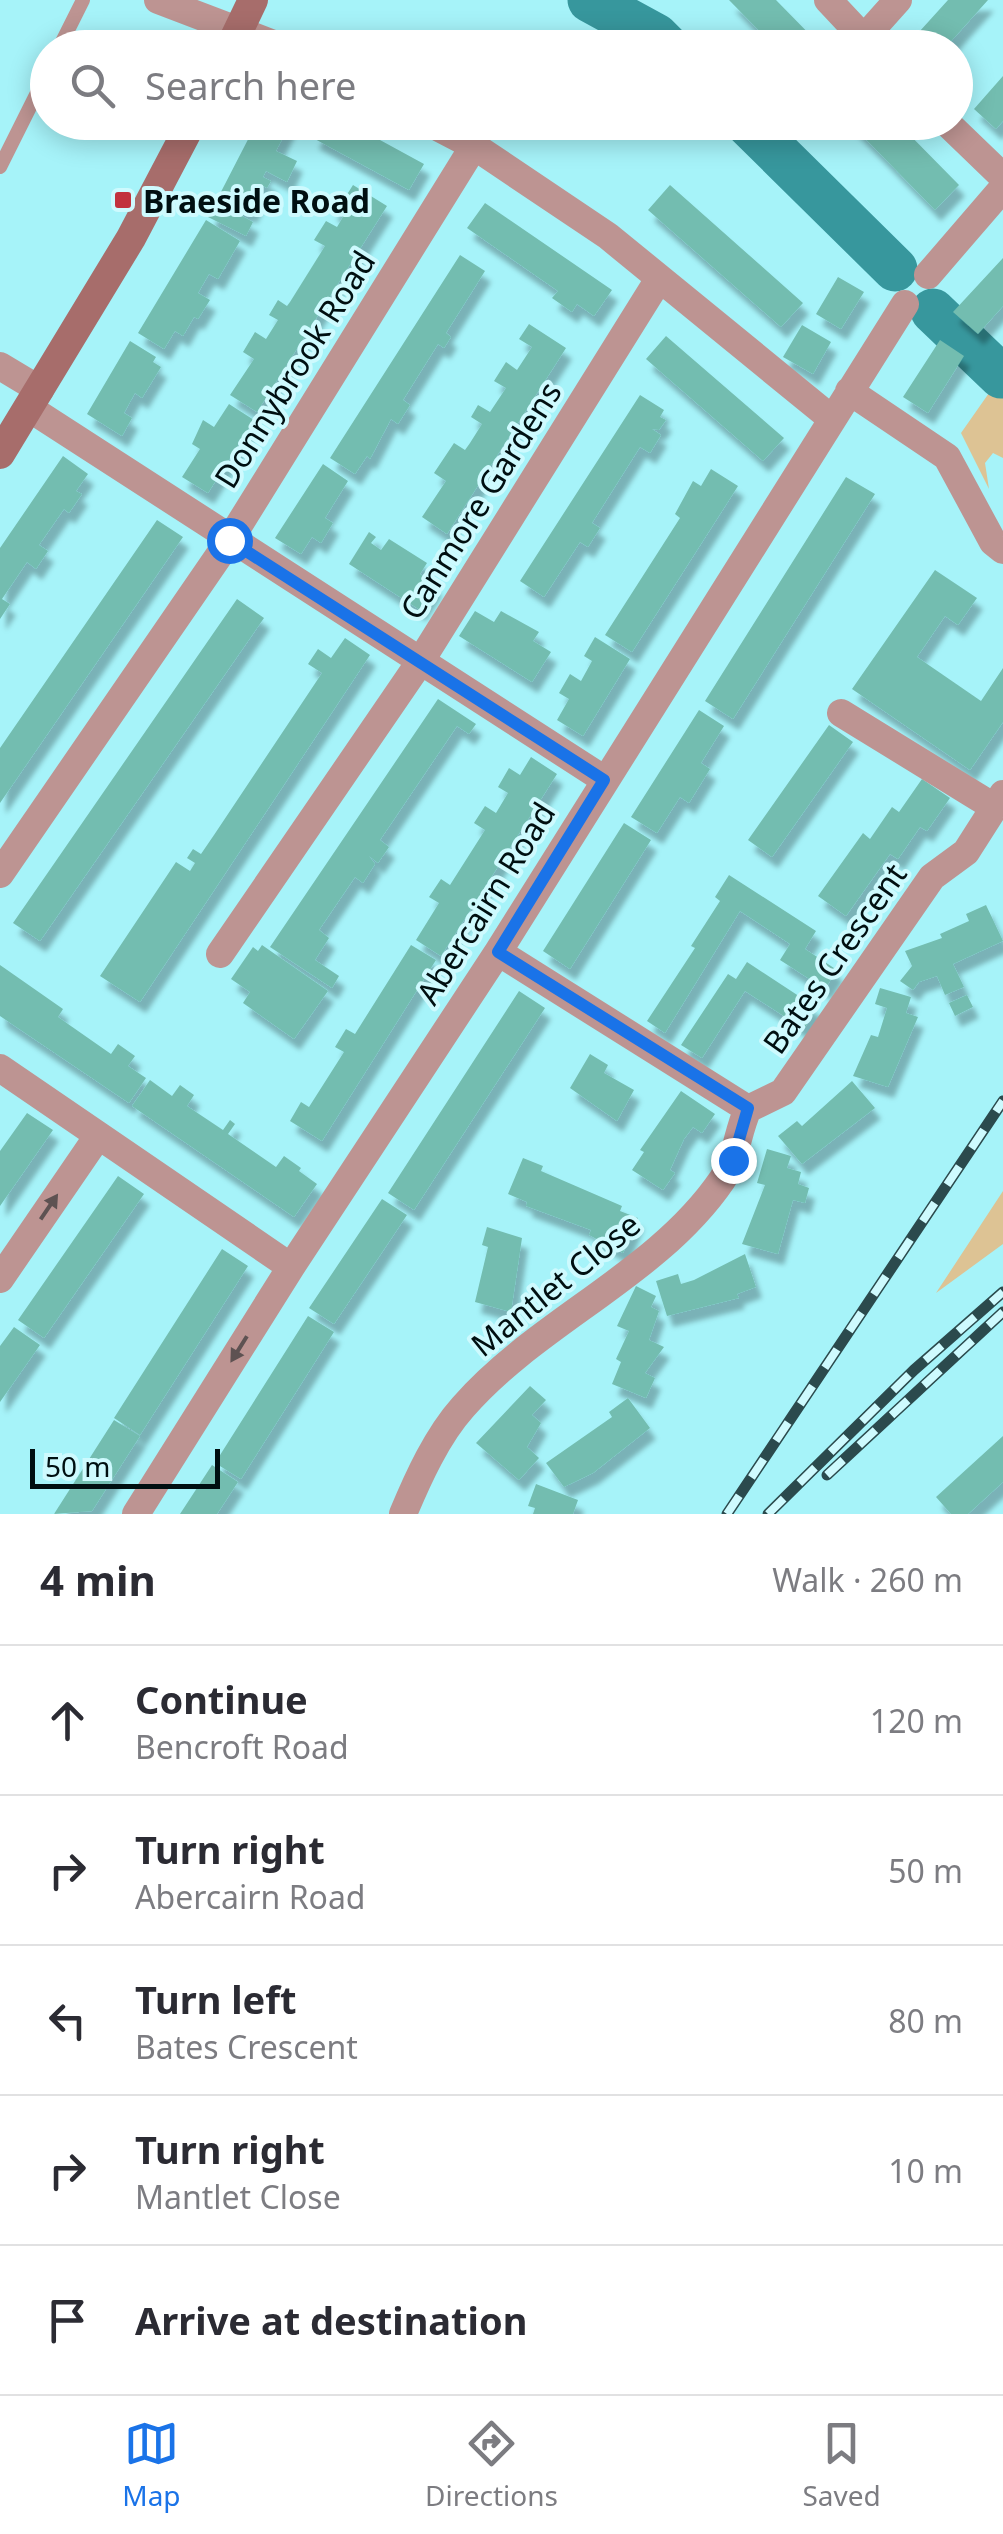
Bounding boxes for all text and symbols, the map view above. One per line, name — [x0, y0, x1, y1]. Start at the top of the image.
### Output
search box — [30, 30, 973, 140]
icon: search — [65, 58, 120, 113]
text: Search here — [145, 59, 356, 111]
place label: Braeside Road — [143, 179, 370, 222]
marker: Braeside Road — [112, 189, 134, 211]
street label: Donnybrook Road — [204, 242, 384, 496]
street label: Canmore Gardens — [389, 373, 571, 627]
route start — [207, 518, 253, 564]
street label: Abercairn Road — [406, 794, 564, 1012]
street label: Bates Crescent — [752, 854, 916, 1062]
route end — [711, 1138, 757, 1184]
one-way arrow — [39, 1194, 58, 1221]
street label: Mantlet Close — [462, 1203, 648, 1365]
one-way arrow — [230, 1336, 249, 1363]
scale bar — [30, 1444, 220, 1488]
text: 50 m — [45, 1447, 111, 1485]
text: 4 min — [40, 1551, 156, 1608]
text: Walk · 260 m — [772, 1558, 963, 1601]
text: Continue — [135, 1673, 308, 1725]
icon: ahead — [40, 1693, 95, 1748]
text: 120 m — [870, 1699, 963, 1742]
text: Bencroft Road — [135, 1725, 349, 1768]
text: Turn right — [135, 1823, 325, 1875]
icon: right — [40, 1843, 95, 1898]
text: 50 m — [888, 1849, 963, 1892]
text: Abercairn Road — [135, 1875, 366, 1918]
text: Turn left — [135, 1973, 297, 2025]
icon: left — [40, 1993, 95, 2048]
text: 80 m — [888, 1999, 963, 2042]
text: Bates Crescent — [135, 2025, 358, 2068]
text: Turn right — [135, 2123, 325, 2175]
icon: right — [40, 2143, 95, 2198]
text: 10 m — [888, 2149, 963, 2192]
text: Mantlet Close — [135, 2175, 341, 2218]
icon: arrive — [40, 2293, 95, 2348]
text: Arrive at destination — [135, 2294, 527, 2346]
tab: Map — [122, 2416, 181, 2514]
tab: Directions — [425, 2416, 558, 2514]
tab: Saved — [802, 2416, 881, 2514]

